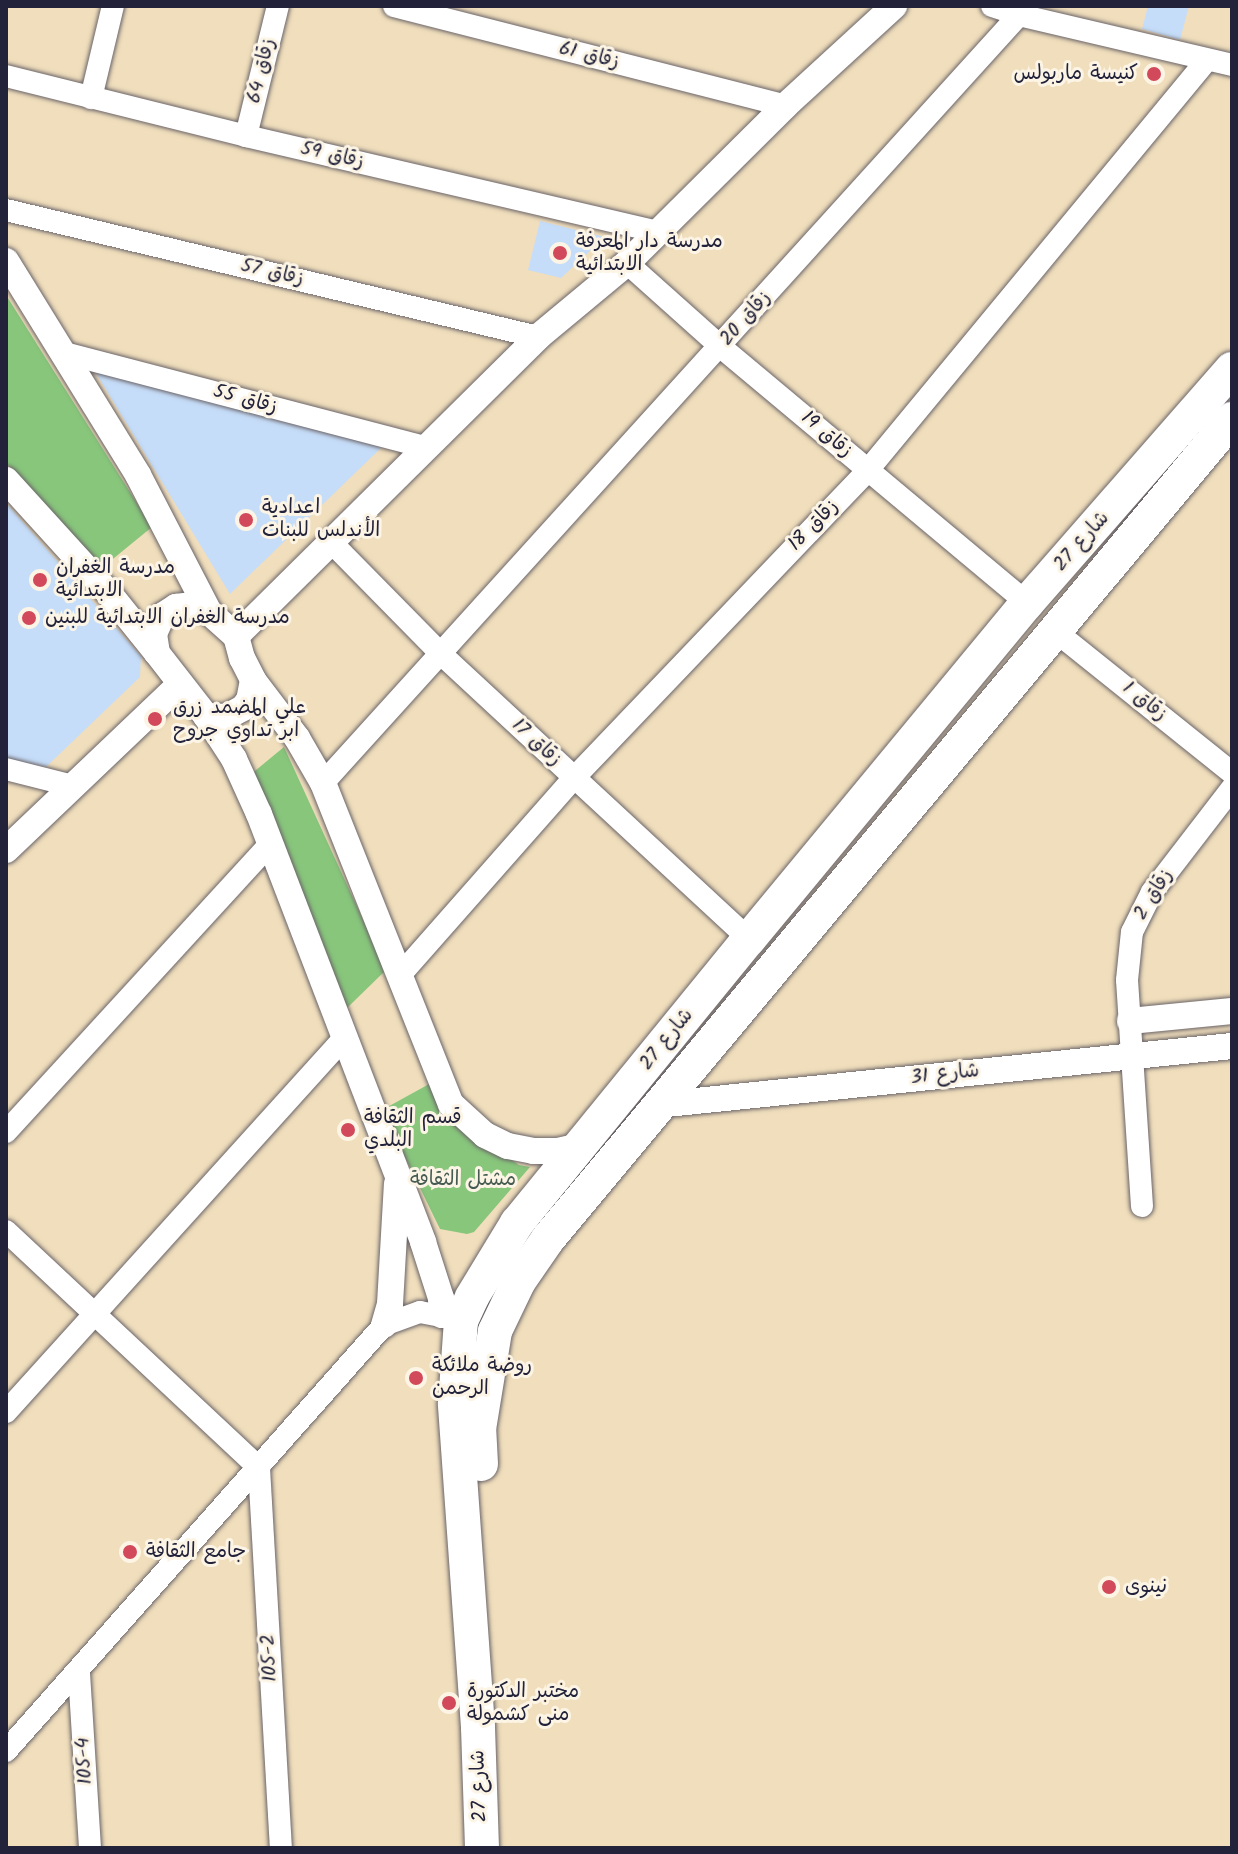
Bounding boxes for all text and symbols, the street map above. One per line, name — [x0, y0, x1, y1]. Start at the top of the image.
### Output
street label: زقاق 64 — [242, 36, 282, 106]
street label: زقاق 61 — [556, 37, 622, 75]
place label: كنيسة ماربولس — [1014, 62, 1138, 86]
marker: كنيسة ماربولس — [1145, 65, 1163, 83]
street label: زقاق 59 — [298, 137, 366, 175]
place label: مدرسة دار المعرفة الابتدائية — [576, 230, 723, 277]
marker: مدرسة دار المعرفة الابتدائية — [551, 244, 569, 262]
street label: زقاق 57 — [238, 254, 306, 292]
street label: زقاق 20 — [715, 287, 777, 351]
street label: زقاق 55 — [210, 380, 280, 420]
street label: زقاق 19 — [795, 407, 857, 463]
street label: زقاق 18 — [784, 495, 844, 557]
place label: اعدادية الأندلس للبنات — [262, 496, 380, 543]
street label: شارع 27 — [1049, 507, 1115, 577]
marker: اعدادية الأندلس للبنات — [237, 511, 255, 529]
place label: مدرسة الغفران الابتدائية — [56, 556, 175, 603]
marker: مدرسة الغفران الابتدائية — [31, 571, 49, 589]
place label: مدرسة الغفران الابتدائية للبنين — [45, 606, 290, 630]
marker: مدرسة الغفران الابتدائية للبنين — [20, 609, 38, 627]
street label: زقاق 1 — [1117, 677, 1171, 727]
place label: علي المضمد زرق ابر تداوي جروح — [173, 696, 306, 743]
marker: علي المضمد زرق ابر تداوي جروح — [144, 708, 166, 730]
street label: زقاق 17 — [506, 714, 566, 772]
street label: زقاق 2 — [1129, 865, 1179, 925]
street label: شارع 27 — [635, 1004, 699, 1076]
street label: شارع 31 — [909, 1059, 981, 1091]
place label: قسم الثقافة البلدي — [364, 1106, 462, 1153]
marker: قسم الثقافة البلدي — [339, 1121, 357, 1139]
park label: مشتل الثقافة — [410, 1168, 516, 1192]
place label: روضة ملائكة الرحمن — [432, 1354, 532, 1401]
marker: روضة ملائكة الرحمن — [407, 1369, 425, 1387]
place label: جامع الثقافة — [146, 1540, 246, 1564]
marker: جامع الثقافة — [121, 1543, 139, 1561]
place label: نينوى — [1125, 1575, 1167, 1599]
marker: نينوى — [1100, 1578, 1118, 1596]
street label: 105-2 — [257, 1633, 283, 1683]
place label: مختبر الدكتورة منى كشمولة — [467, 1680, 579, 1727]
marker: مختبر الدكتورة منى كشمولة — [438, 1692, 460, 1714]
street label: 105-4 — [71, 1737, 99, 1785]
street label: شارع 27 — [467, 1750, 493, 1822]

